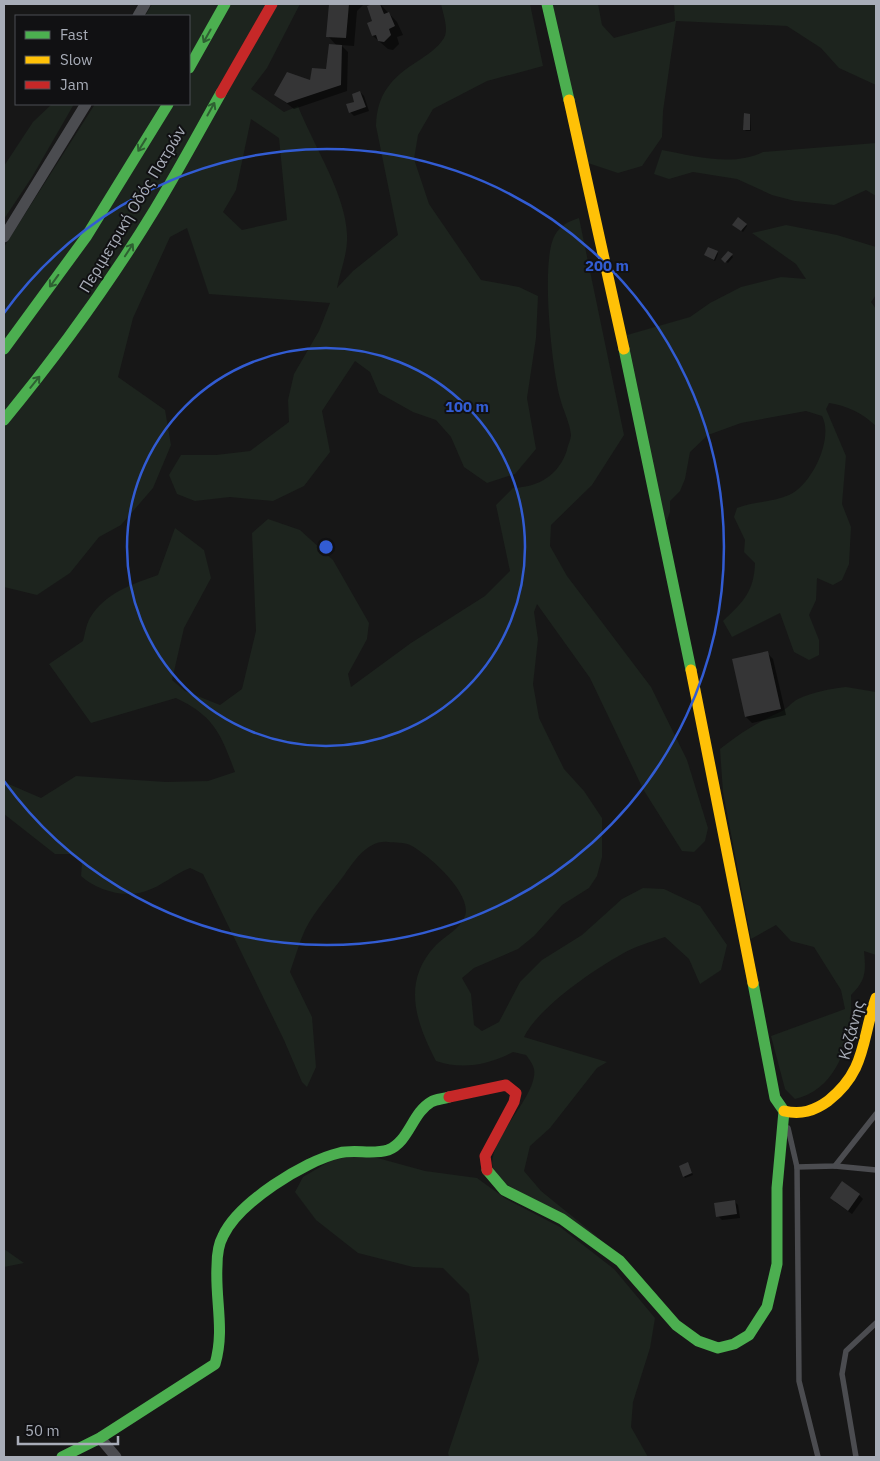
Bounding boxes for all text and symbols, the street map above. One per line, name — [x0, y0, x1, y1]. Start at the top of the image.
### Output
legend — [15, 15, 190, 105]
text: Fast — [60, 25, 88, 44]
one-way arrow — [202, 28, 211, 43]
text: Slow — [60, 50, 93, 69]
text: Jam — [60, 75, 89, 94]
one-way arrow — [206, 103, 216, 117]
street label: Περιμετρική Οδός Πατρών — [74, 122, 190, 296]
one-way arrow — [137, 138, 147, 152]
one-way arrow — [124, 243, 135, 257]
text: 200 m — [585, 256, 629, 275]
one-way arrow — [49, 274, 59, 288]
one-way arrow — [30, 376, 41, 389]
text: 100 m — [445, 397, 489, 416]
centre of rings — [317, 538, 335, 556]
street label: Κοζάνης — [834, 998, 869, 1062]
scale bar — [18, 1414, 118, 1446]
text: 50 m — [25, 1421, 60, 1440]

